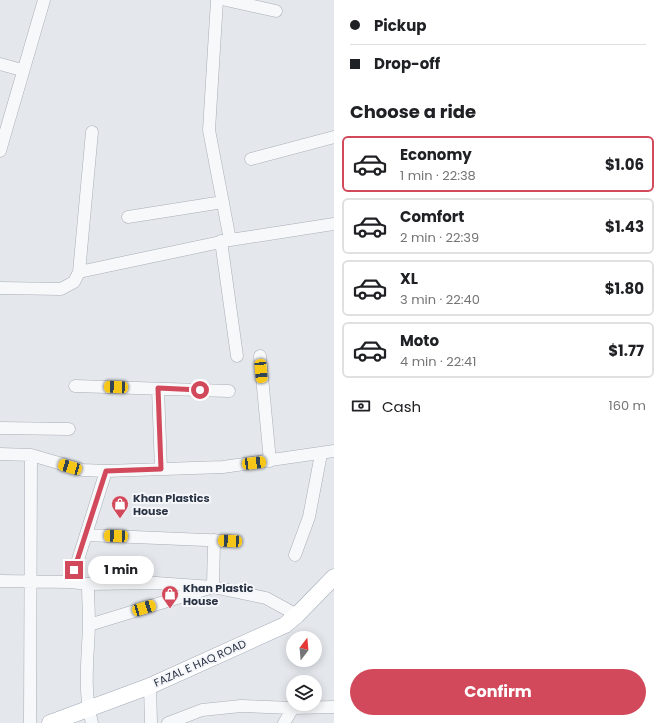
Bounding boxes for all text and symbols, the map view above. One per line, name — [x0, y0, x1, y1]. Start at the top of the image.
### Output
text: Pickup — [374, 15, 426, 36]
text: Drop-off — [374, 53, 440, 74]
text: Choose a ride — [350, 99, 476, 124]
text: Economy — [400, 144, 472, 165]
icon: car — [352, 146, 388, 182]
text: $1.06 — [605, 154, 644, 175]
text: 1 min · 22:38 — [400, 166, 476, 185]
text: Comfort — [400, 206, 464, 227]
icon: car — [352, 208, 388, 244]
text: $1.43 — [605, 216, 644, 237]
text: 2 min · 22:39 — [400, 228, 479, 247]
text: XL — [400, 268, 418, 289]
icon: car — [352, 270, 388, 306]
text: $1.80 — [605, 278, 644, 299]
text: 3 min · 22:40 — [400, 290, 480, 309]
text: Moto — [400, 330, 439, 351]
icon: car — [352, 332, 388, 368]
text: $1.77 — [608, 340, 644, 361]
text: 4 min · 22:41 — [400, 352, 476, 371]
car — [254, 359, 268, 383]
car — [104, 381, 128, 393]
route start — [191, 381, 209, 399]
icon: cash — [350, 395, 372, 417]
text: Cash — [382, 396, 421, 417]
text: 160 m — [609, 396, 646, 415]
car — [241, 456, 267, 470]
car — [57, 458, 83, 476]
place label: Khan Plastics House — [133, 490, 210, 519]
shop icon: Khan Plastics House — [110, 494, 130, 519]
car — [104, 530, 128, 542]
car — [218, 534, 242, 548]
callout: 1 min — [88, 556, 154, 584]
text: 1 min — [104, 560, 138, 579]
route end — [65, 561, 83, 579]
place label: Khan Plastic House — [183, 580, 254, 609]
shop icon: Khan Plastic House — [160, 584, 180, 609]
car — [131, 599, 157, 617]
north arrow — [286, 631, 322, 667]
map controls — [286, 631, 322, 711]
street label: FAZAL E HAQ ROAD — [151, 635, 249, 691]
button: Confirm — [350, 669, 646, 715]
button: layers — [286, 675, 322, 711]

